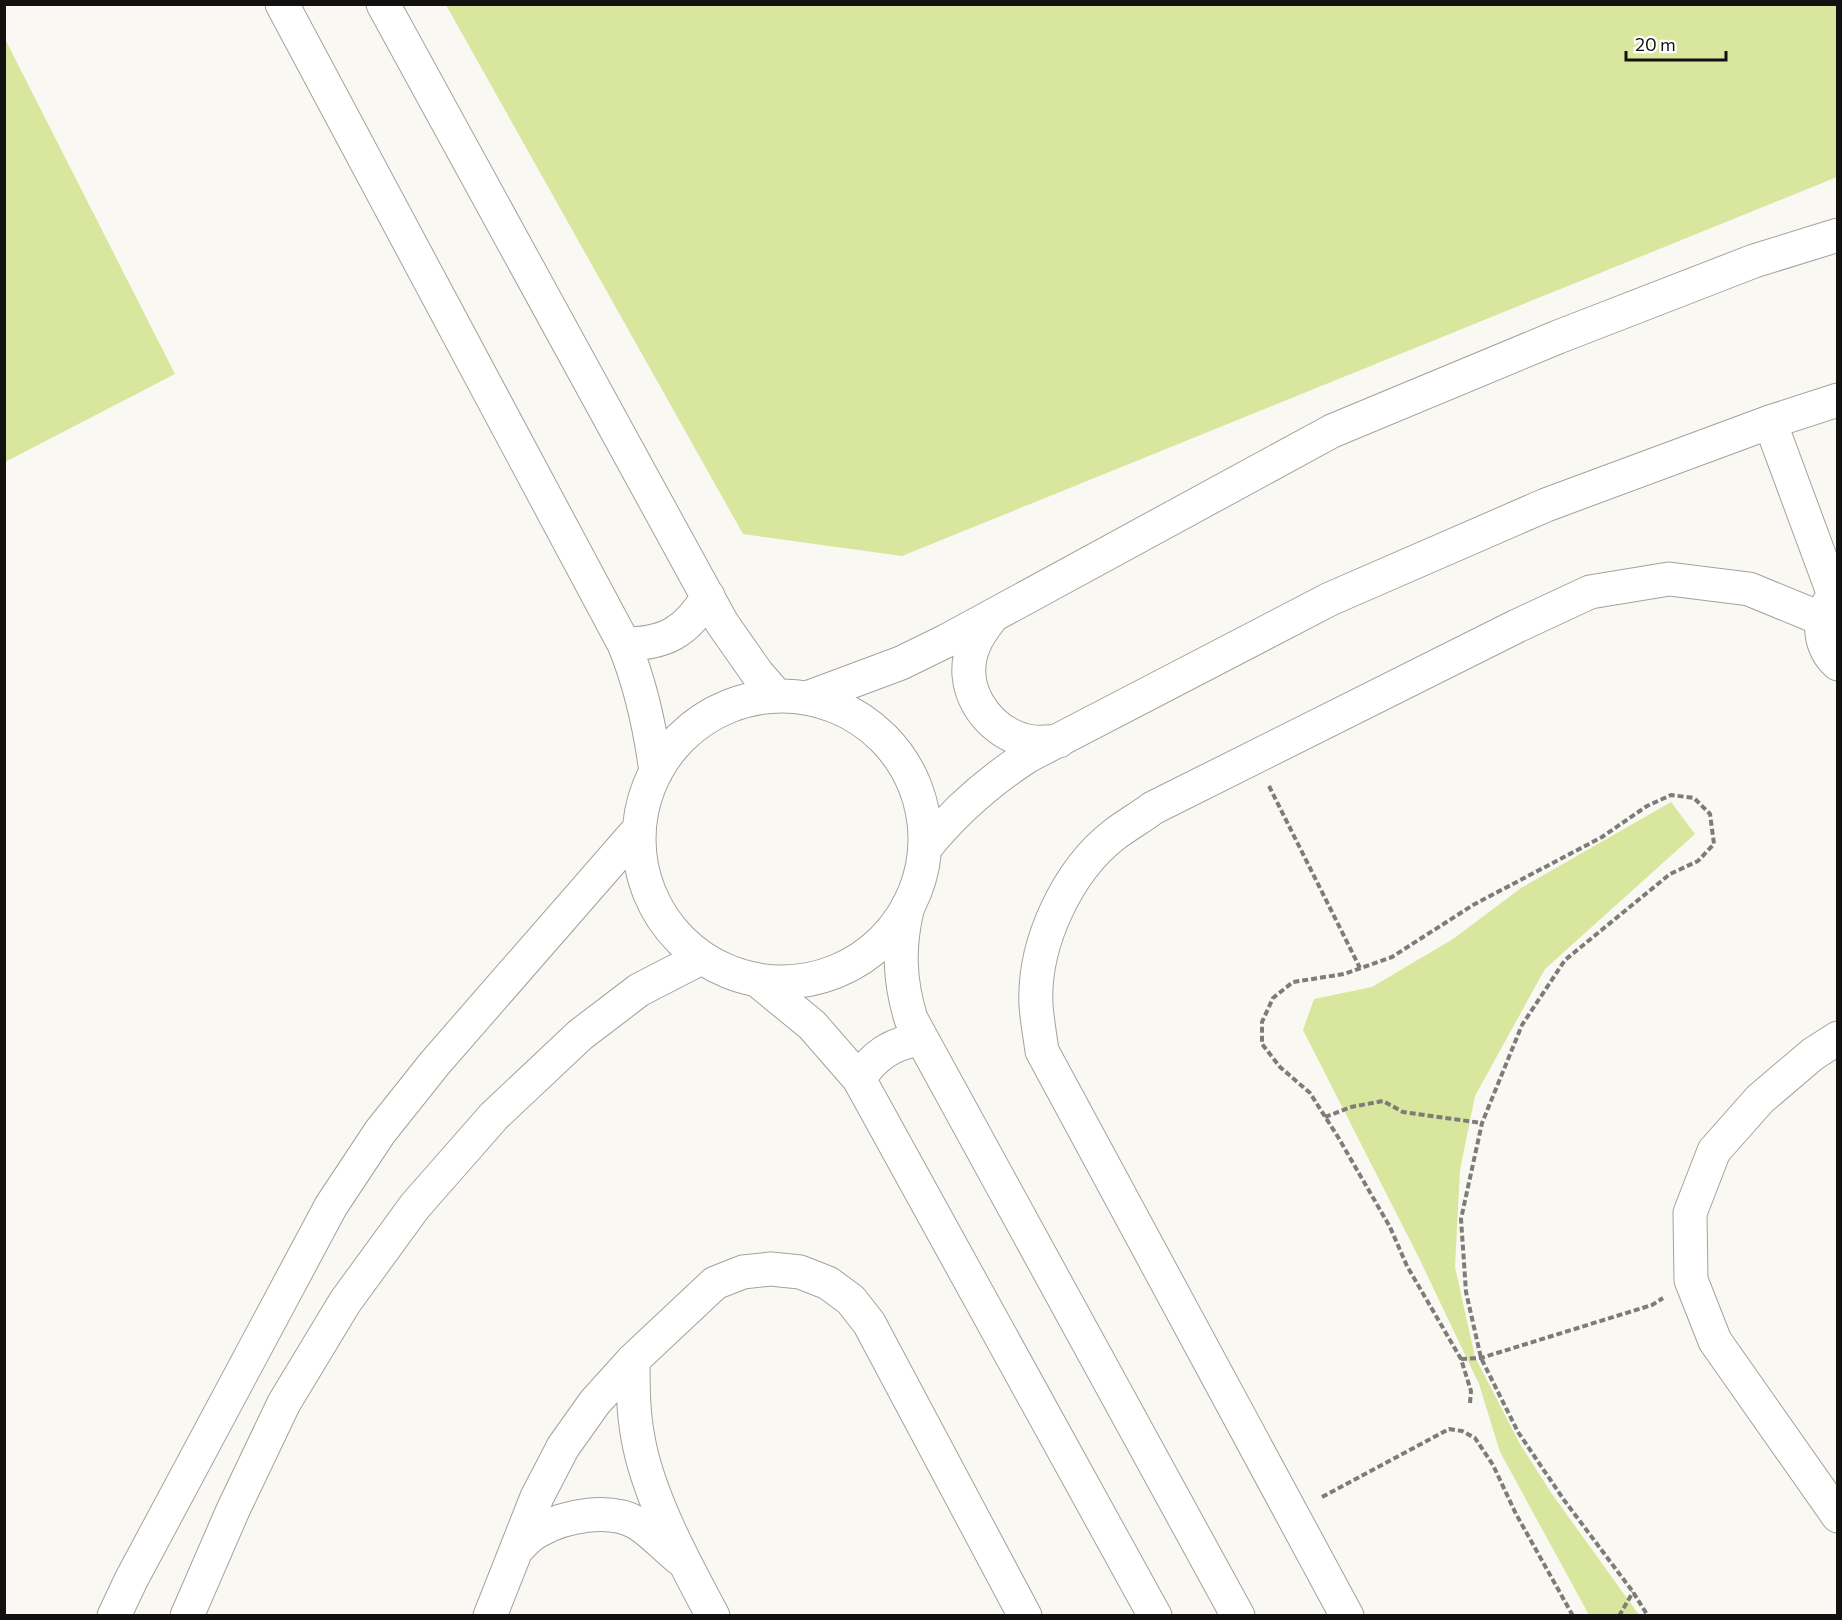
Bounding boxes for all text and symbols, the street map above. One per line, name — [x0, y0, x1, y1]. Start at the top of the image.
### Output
scale bar — [1626, 24, 1726, 62]
text: 20 m — [1635, 33, 1676, 55]

